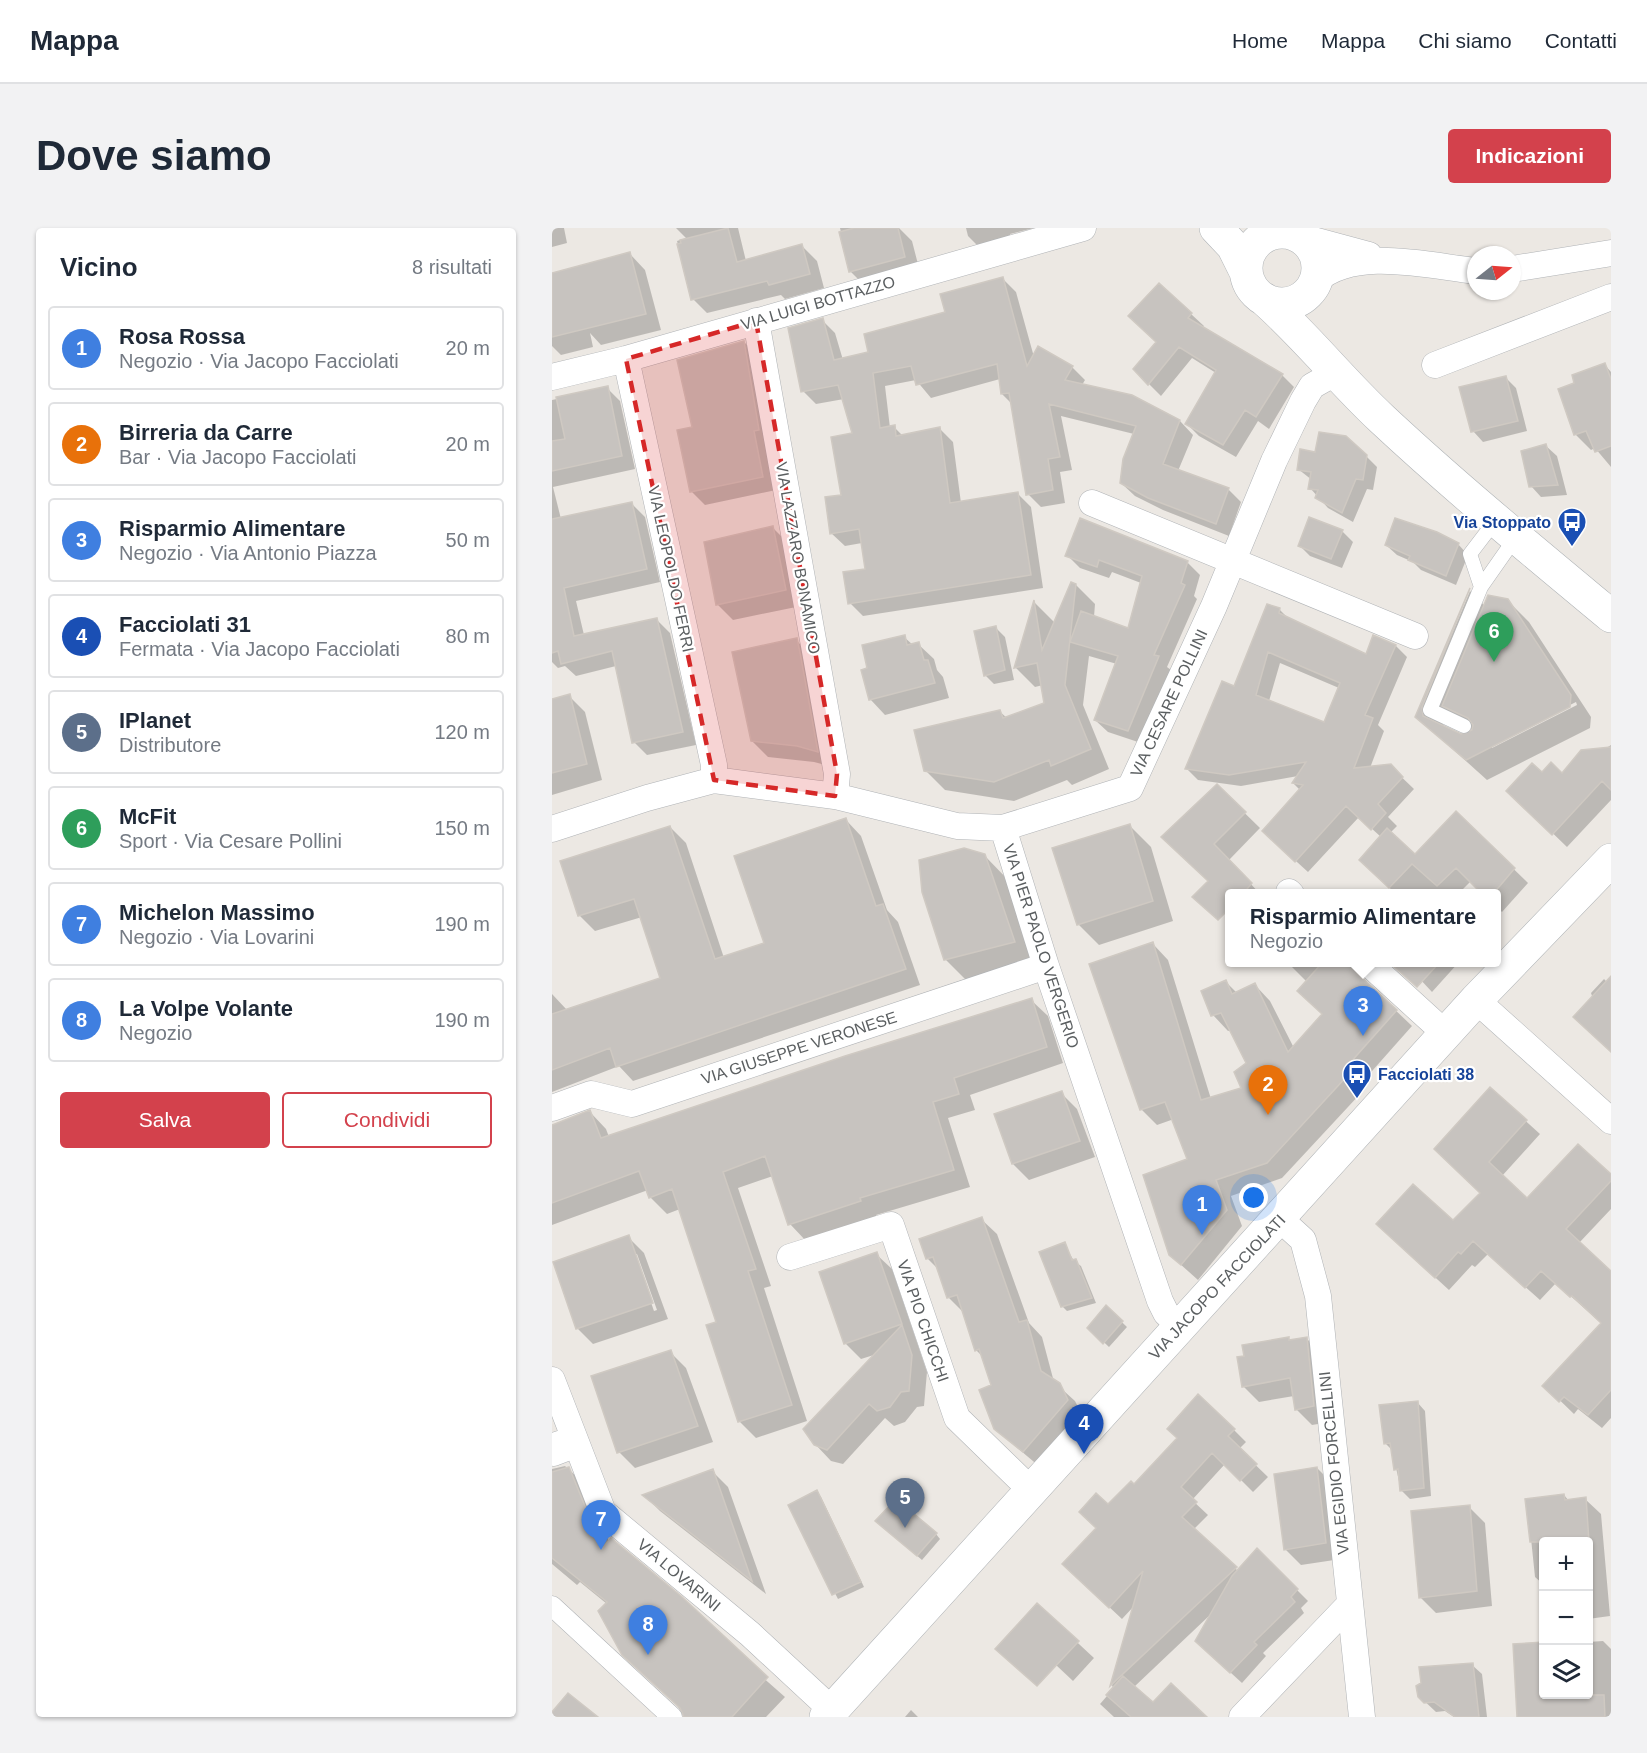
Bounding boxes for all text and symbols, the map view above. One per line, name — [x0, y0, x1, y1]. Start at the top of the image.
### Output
text: Mappa — [30, 25, 119, 56]
text: Home — [1232, 29, 1288, 52]
text: Mappa — [1321, 29, 1385, 52]
text: Chi siamo — [1418, 29, 1512, 52]
text: Contatti — [1545, 29, 1617, 52]
button: Indicazioni — [1448, 129, 1611, 183]
text: Dove siamo — [36, 132, 272, 179]
north arrow — [1467, 246, 1521, 300]
text: Vicino — [60, 252, 138, 282]
text: 8 risultati — [412, 256, 492, 278]
street label: VIA LUIGI BOTTAZZO — [739, 273, 897, 333]
text: Rosa Rossa — [119, 324, 245, 349]
text: 1 — [76, 337, 87, 359]
text: 20 m — [446, 337, 490, 359]
text: Negozio · Via Jacopo Facciolati — [119, 350, 399, 372]
text: Birreria da Carre — [119, 420, 293, 445]
text: 2 — [76, 433, 87, 455]
text: 20 m — [446, 433, 490, 455]
text: Bar · Via Jacopo Facciolati — [119, 446, 357, 468]
street label: VIA LAZZARO BONAMICO — [773, 461, 823, 655]
street label: VIA LEOPOLDO FERRI — [645, 484, 697, 654]
bus stop icon: Via Stoppato — [1556, 506, 1588, 548]
place label: Via Stoppato — [1454, 514, 1551, 531]
text: Risparmio Alimentare — [119, 516, 346, 541]
text: 3 — [76, 529, 87, 551]
text: 50 m — [446, 529, 490, 551]
text: Negozio · Via Antonio Piazza — [119, 542, 377, 564]
text: Facciolati 31 — [119, 612, 251, 637]
pin: 6 — [1474, 612, 1514, 662]
text: 4 — [76, 625, 87, 647]
text: 80 m — [446, 625, 490, 647]
street label: VIA CESARE POLLINI — [1127, 626, 1211, 780]
text: Fermata · Via Jacopo Facciolati — [119, 638, 400, 660]
text: IPlanet — [119, 708, 191, 733]
text: 5 — [76, 721, 87, 743]
text: 120 m — [434, 721, 490, 743]
text: Distributore — [119, 734, 221, 756]
text: McFit — [119, 804, 176, 829]
text: 6 — [76, 817, 87, 839]
text: 150 m — [434, 817, 490, 839]
text: Sport · Via Cesare Pollini — [119, 830, 342, 852]
street label: VIA PIER PAOLO VERGERIO — [1000, 842, 1082, 1050]
popup — [1225, 889, 1501, 967]
text: Michelon Massimo — [119, 900, 315, 925]
text: Risparmio Alimentare — [1250, 904, 1476, 929]
text: 7 — [76, 913, 87, 935]
text: 190 m — [434, 913, 490, 935]
text: Negozio · Via Lovarini — [119, 926, 314, 948]
text: Negozio — [1250, 930, 1323, 952]
pin: 3 — [1344, 986, 1382, 1036]
text: La Volpe Volante — [119, 996, 293, 1021]
street label: VIA GIUSEPPE VERONESE — [699, 1008, 899, 1088]
text: 8 — [76, 1009, 87, 1031]
text: 190 m — [434, 1009, 490, 1031]
text: Negozio — [119, 1022, 192, 1044]
bus stop icon: Facciolati 38 — [1341, 1058, 1373, 1100]
pin: 2 — [1248, 1066, 1288, 1115]
place label: Facciolati 38 — [1378, 1066, 1474, 1083]
button: Salva — [60, 1092, 270, 1148]
button: Condividi — [282, 1092, 492, 1148]
your location — [1239, 1183, 1268, 1212]
pin: 1 — [1182, 1186, 1222, 1235]
street label: VIA JACOPO FACCIOLATI — [1145, 1211, 1289, 1363]
street label: VIA PIO CHICCHI — [894, 1258, 952, 1384]
street label: VIA EGIDIO FORCELLINI — [1316, 1371, 1352, 1555]
pin: 4 — [1064, 1404, 1104, 1454]
pin: 5 — [886, 1478, 924, 1528]
pin: 7 — [581, 1500, 620, 1550]
street label: VIA LOVARINI — [634, 1535, 724, 1615]
map controls — [1539, 1537, 1593, 1699]
button: + — [1539, 1537, 1593, 1591]
button: − — [1539, 1591, 1593, 1645]
pin: 8 — [628, 1606, 668, 1655]
button: layers — [1539, 1645, 1593, 1699]

